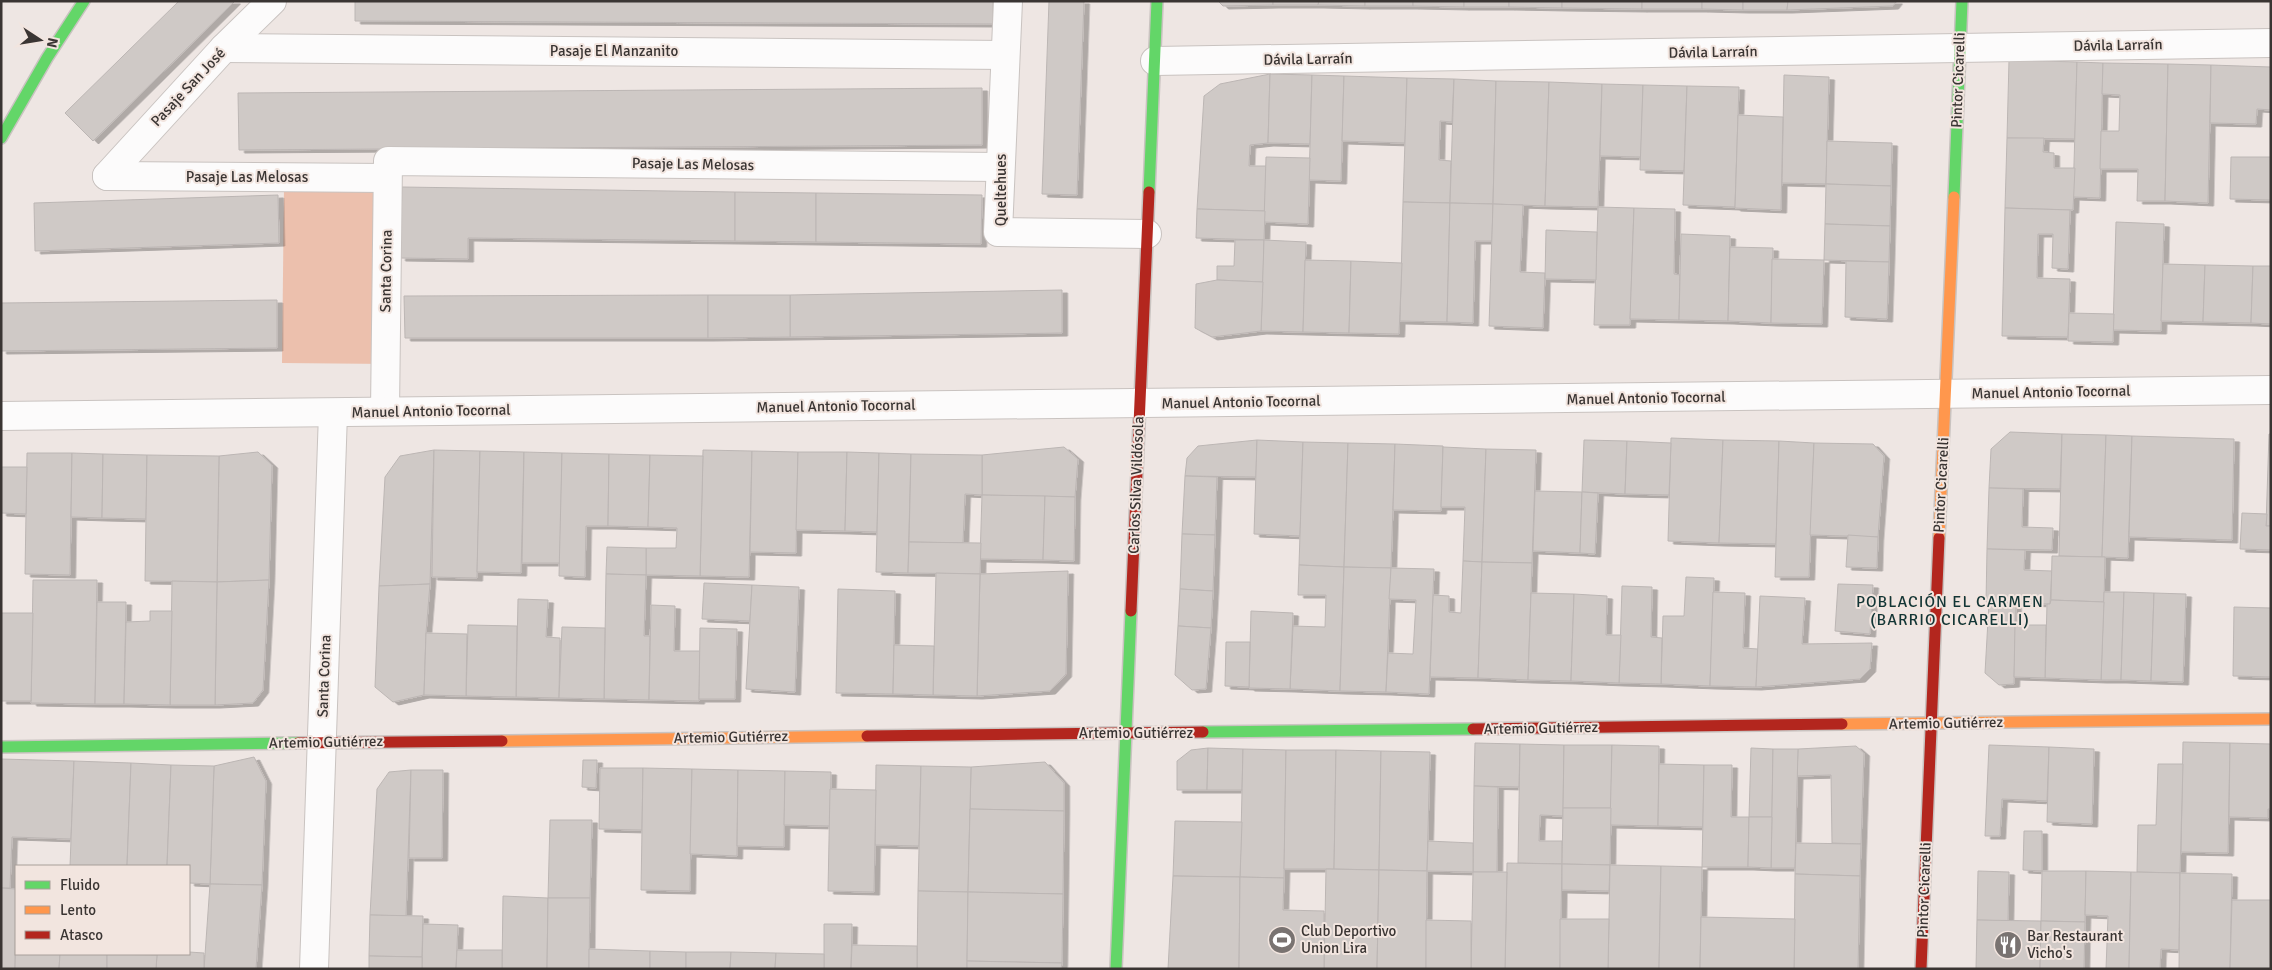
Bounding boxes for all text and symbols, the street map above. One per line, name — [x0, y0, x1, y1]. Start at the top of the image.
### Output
north arrow — [15, 15, 65, 65]
street label: Pintor Cicarelli — [1947, 32, 1969, 128]
street label: Dávila Larraín — [2073, 35, 2163, 55]
text: N — [43, 36, 62, 49]
street label: Pasaje El Manzanito — [550, 42, 678, 60]
street label: Dávila Larraín — [1668, 42, 1758, 62]
street label: Pasaje San José — [147, 44, 229, 130]
street label: Dávila Larraín — [1263, 49, 1353, 69]
street label: Queltehues — [992, 153, 1010, 226]
street label: Pasaje Las Melosas — [632, 154, 755, 174]
street label: Pasaje Las Melosas — [186, 168, 309, 186]
street label: Santa Corina — [376, 230, 396, 312]
street label: Manuel Antonio Tocornal — [1971, 382, 2131, 402]
street label: Manuel Antonio Tocornal — [1566, 388, 1726, 408]
street label: Manuel Antonio Tocornal — [1161, 392, 1321, 412]
street label: Manuel Antonio Tocornal — [756, 396, 916, 416]
street label: Manuel Antonio Tocornal — [351, 401, 511, 421]
street label: Carlos Silva Vildósola — [1125, 416, 1147, 554]
street label: Pintor Cicarelli — [1930, 437, 1952, 533]
district label: POBLACIÓN EL CARMEN (BARRIO CICARELLI) — [1856, 592, 2044, 630]
street label: Santa Corina — [314, 634, 334, 718]
street label: Artemio Gutiérrez — [1889, 713, 2004, 733]
street label: Artemio Gutiérrez — [1484, 718, 1599, 738]
street label: Artemio Gutiérrez — [1079, 724, 1194, 742]
street label: Artemio Gutiérrez — [674, 727, 789, 747]
street label: Artemio Gutiérrez — [269, 732, 384, 752]
street label: Pintor Cicarelli — [1913, 842, 1935, 938]
legend — [15, 865, 190, 955]
text: Fluido — [60, 876, 100, 894]
text: Lento — [60, 901, 96, 919]
place label: Club Deportivo Union Lira — [1301, 922, 1396, 957]
sports icon: Club Deportivo Union Lira — [1267, 925, 1297, 955]
text: Atasco — [60, 926, 103, 944]
place label: Bar Restaurant Vicho's — [2027, 927, 2123, 962]
restaurant icon: Bar Restaurant Vicho's — [1993, 930, 2023, 960]

